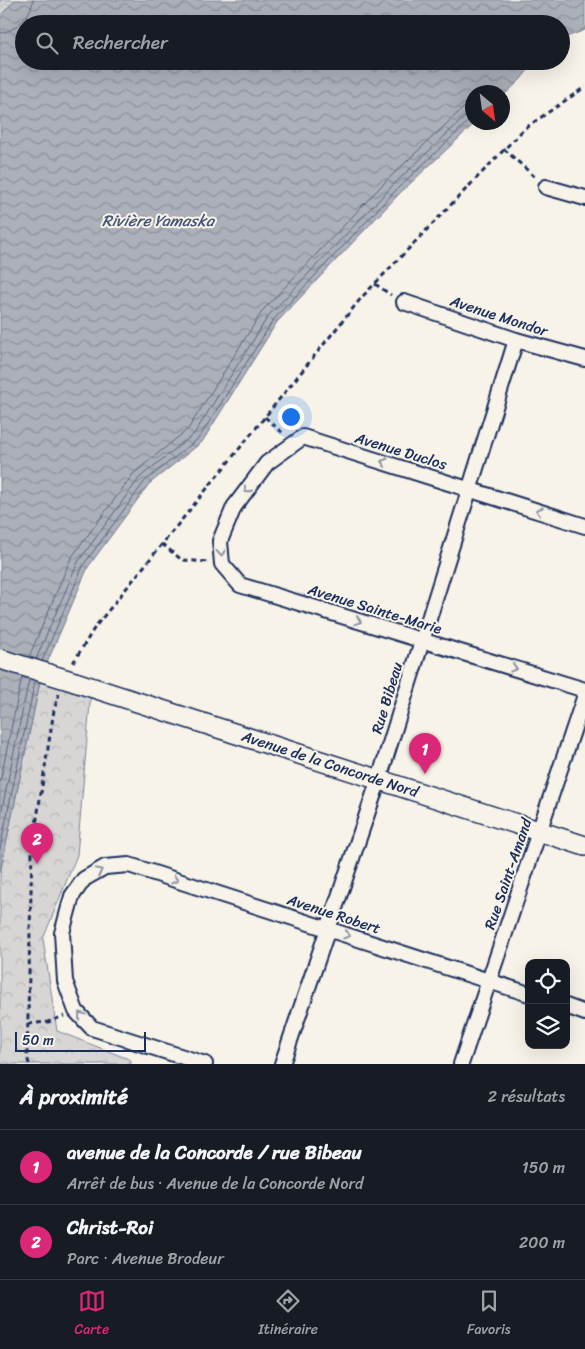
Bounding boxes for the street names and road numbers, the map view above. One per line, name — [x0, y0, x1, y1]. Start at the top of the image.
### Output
street label: Avenue Mondor — [446, 288, 552, 344]
street label: Avenue Duclos — [351, 424, 450, 477]
street label: Avenue Sainte-Marie — [304, 576, 445, 642]
street label: Rue Bibeau — [364, 659, 410, 737]
street label: Avenue de la Concorde Nord — [237, 723, 423, 805]
street label: Rue Saint-Amand — [477, 814, 540, 933]
street label: Avenue Robert — [283, 886, 385, 941]

